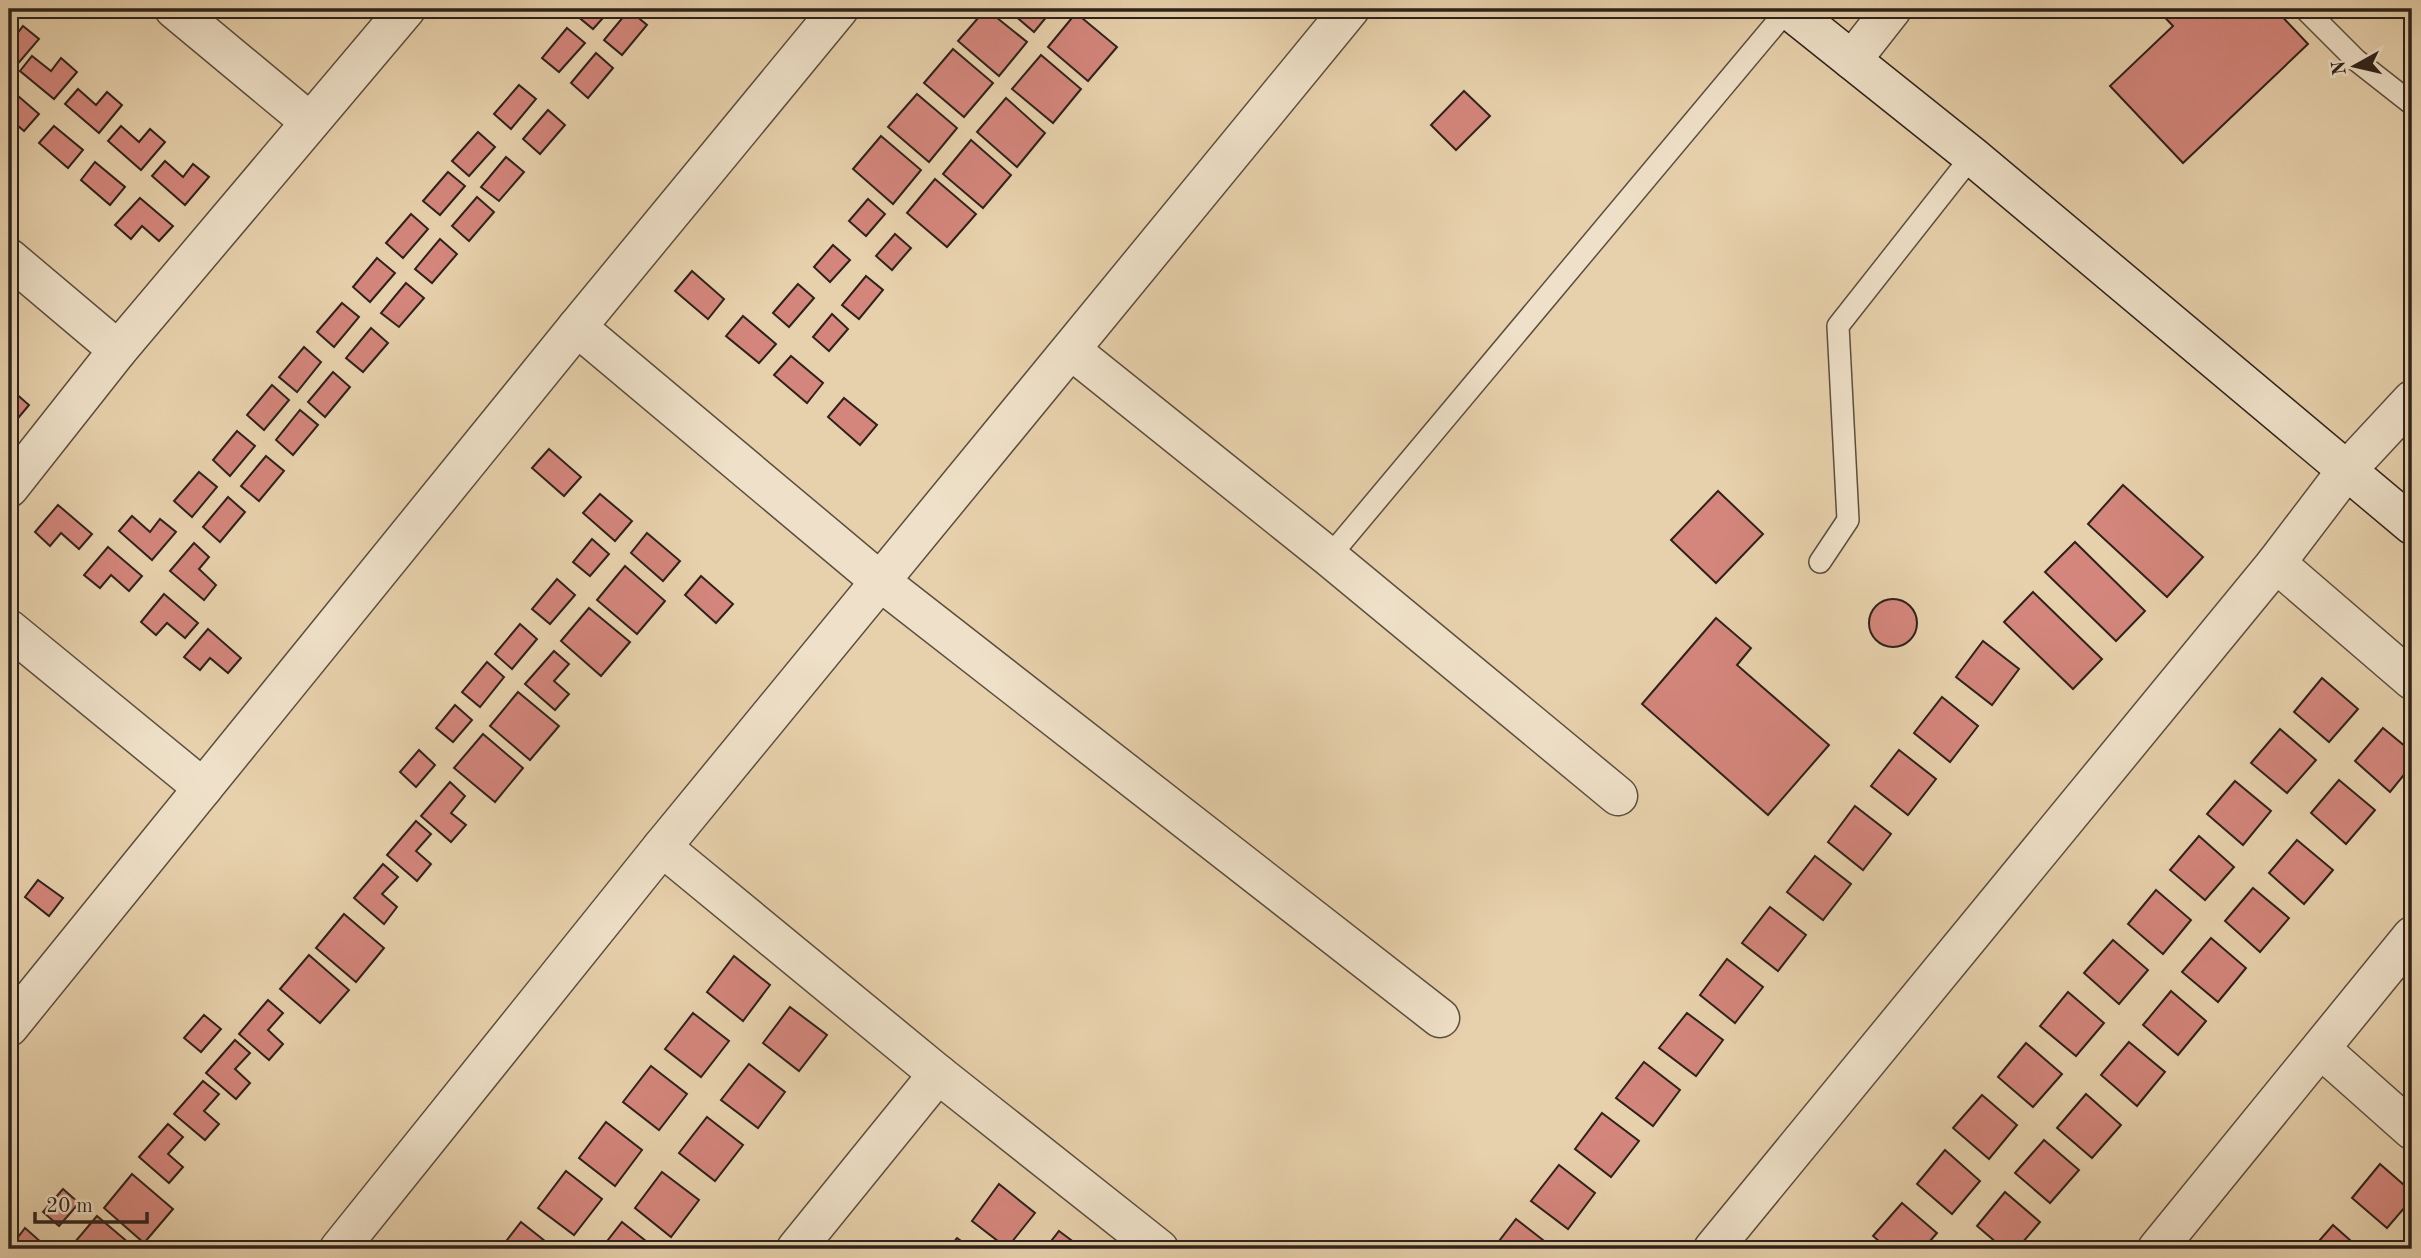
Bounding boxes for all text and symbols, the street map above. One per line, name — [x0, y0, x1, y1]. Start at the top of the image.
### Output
north arrow — [2320, 32, 2390, 102]
text: N — [2330, 59, 2351, 77]
scale bar — [35, 1181, 147, 1225]
text: 20 m — [46, 1196, 93, 1217]

